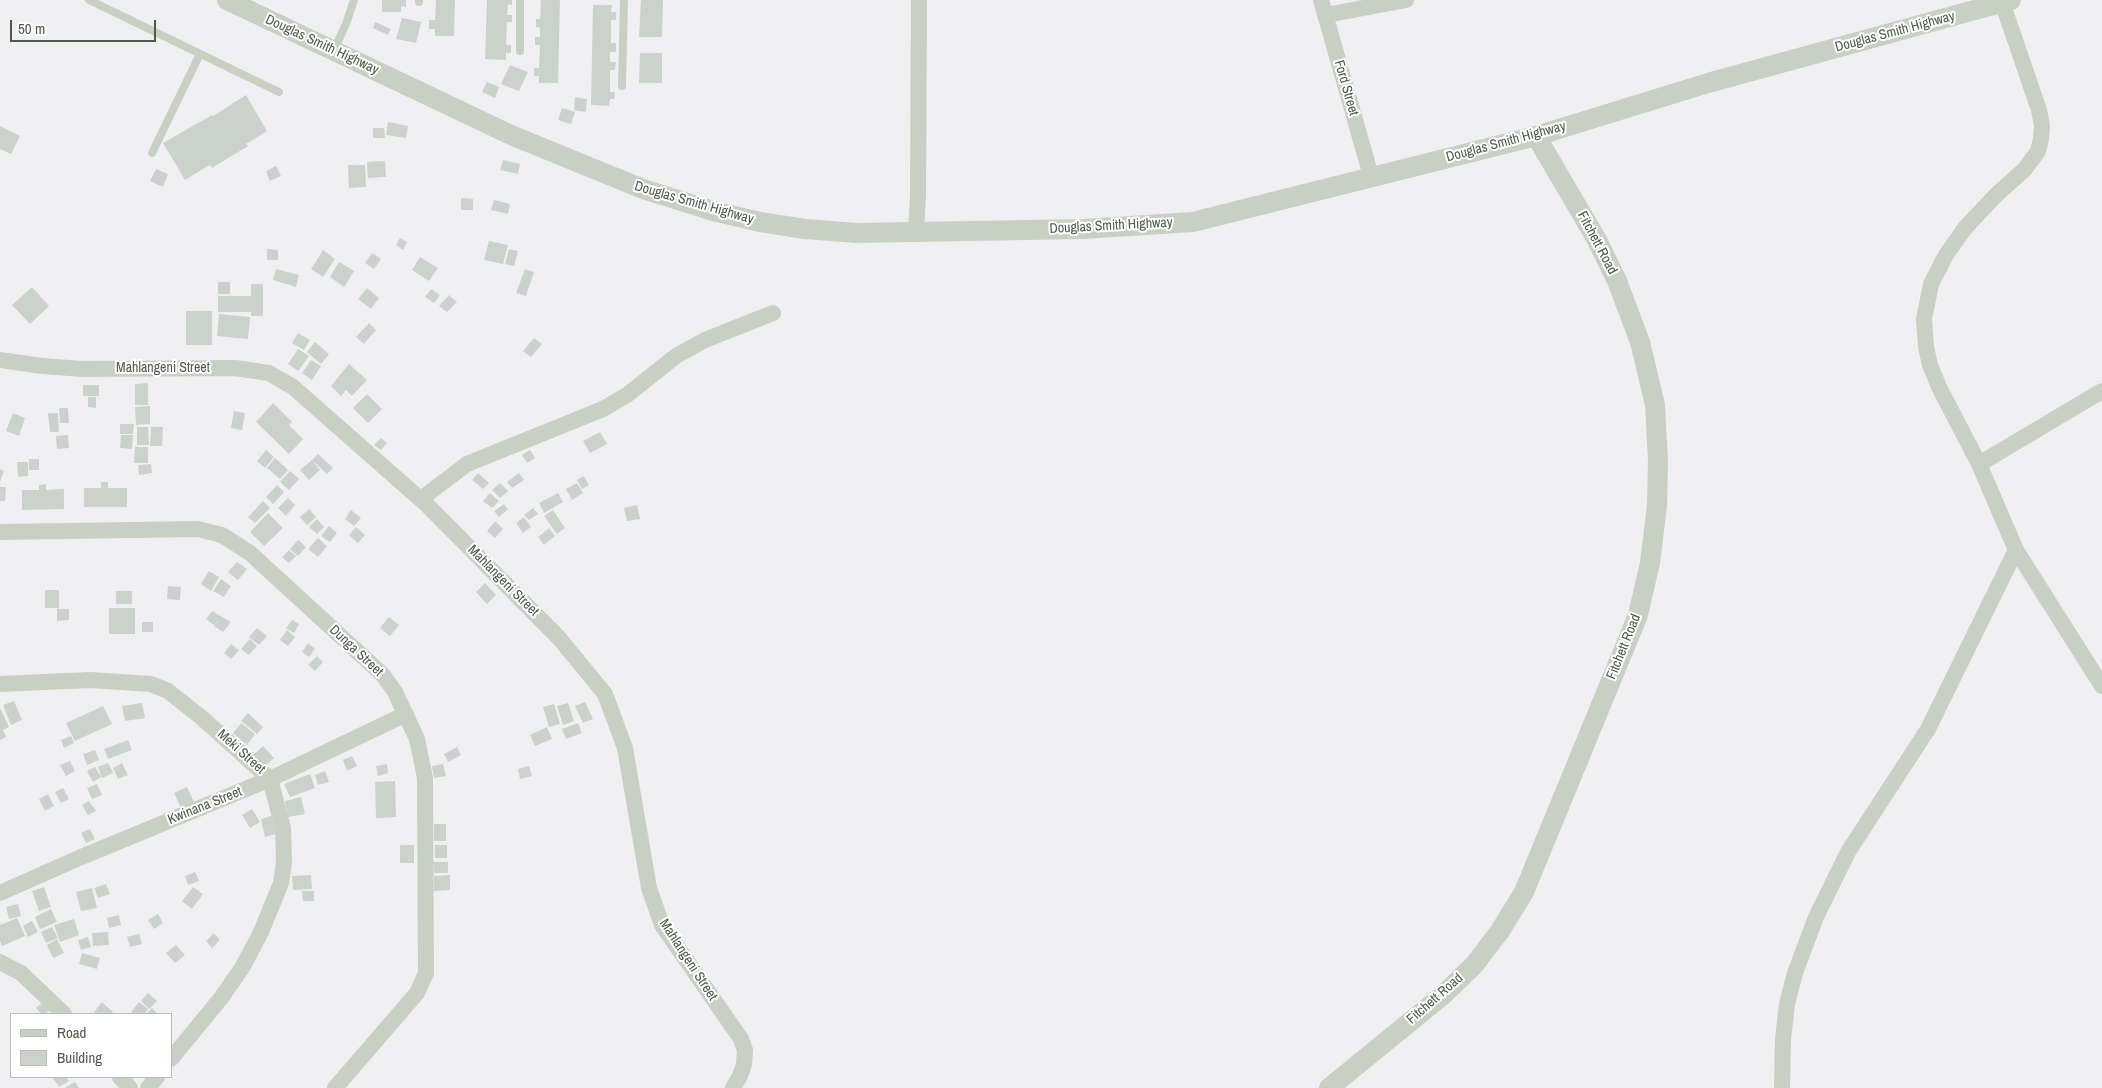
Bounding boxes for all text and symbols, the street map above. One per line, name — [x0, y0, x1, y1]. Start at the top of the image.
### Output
street label: Douglas Smith Highway — [1833, 8, 1957, 56]
scale bar — [12, 10, 159, 42]
street label: Douglas Smith Highway — [263, 11, 381, 79]
text: 50 m — [18, 18, 45, 39]
street label: Ford Street — [1330, 58, 1362, 118]
street label: Douglas Smith Highway — [1444, 118, 1568, 166]
street label: Douglas Smith Highway — [632, 178, 756, 228]
street label: Fitchett Road — [1573, 209, 1621, 277]
street label: Douglas Smith Highway — [1049, 214, 1173, 238]
street label: Mahlangeni Street — [116, 360, 210, 376]
street label: Mahlangeni Street — [464, 542, 542, 620]
street label: Fitchett Road — [1603, 612, 1645, 682]
street label: Dunga Street — [326, 622, 386, 680]
street label: Meki Street — [214, 726, 268, 778]
street label: Kwinana Street — [165, 784, 245, 828]
street label: Mahlangeni Street — [655, 916, 721, 1004]
street label: Fitchett Road — [1403, 970, 1467, 1028]
legend — [10, 1013, 172, 1078]
text: Road — [57, 1022, 86, 1043]
text: Building — [57, 1047, 102, 1068]

